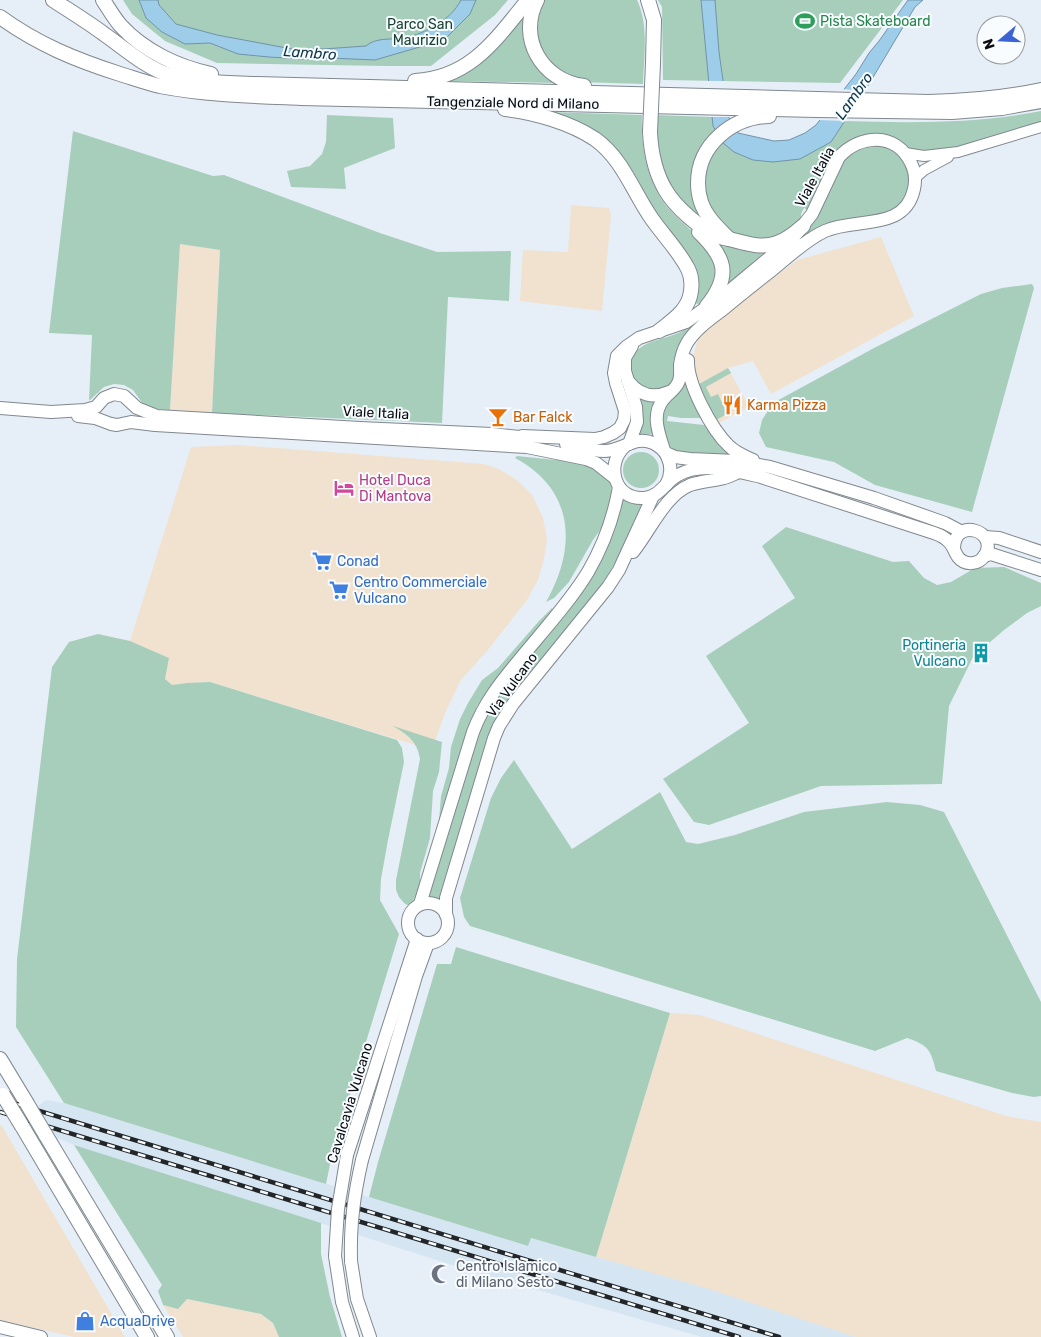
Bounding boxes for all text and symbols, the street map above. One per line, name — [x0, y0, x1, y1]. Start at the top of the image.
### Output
sports icon: Pista Skateboard — [794, 10, 816, 32]
place label: Pista Skateboard — [820, 13, 931, 30]
north arrow — [976, 15, 1026, 65]
park label: Parco San Maurizio — [387, 16, 453, 49]
text: N — [980, 37, 999, 52]
water label: Lambro — [283, 42, 338, 64]
water label: Lambro — [831, 69, 877, 123]
street label: Tangenziale Nord di Milano — [427, 93, 599, 113]
street label: Viale Italia — [791, 144, 839, 210]
restaurant icon: Karma Pizza — [721, 394, 743, 416]
place label: Karma Pizza — [747, 397, 826, 414]
street label: Viale Italia — [342, 403, 410, 423]
bar icon: Bar Falck — [487, 406, 509, 428]
place label: Bar Falck — [513, 409, 573, 426]
place label: Hotel Duca Di Mantova — [359, 472, 431, 505]
hotel icon: Hotel Duca Di Mantova — [333, 477, 355, 499]
supermarket icon: Conad — [311, 550, 333, 572]
place label: Conad — [337, 553, 379, 570]
place label: Centro Commerciale Vulcano — [354, 574, 487, 607]
supermarket icon: Centro Commerciale Vulcano — [328, 579, 350, 601]
place label: Portineria Vulcano — [902, 637, 966, 670]
building icon: Portineria Vulcano — [970, 642, 992, 664]
street label: Via Vulcano — [483, 649, 541, 721]
street label: Cavalcavia Vulcano — [324, 1041, 376, 1165]
place label: Centro Islamico di Milano Sesto — [456, 1258, 557, 1291]
mosque icon: Centro Islamico di Milano Sesto — [430, 1263, 452, 1285]
shop icon: AcquaDrive — [74, 1310, 96, 1332]
place label: AcquaDrive — [100, 1313, 175, 1330]

